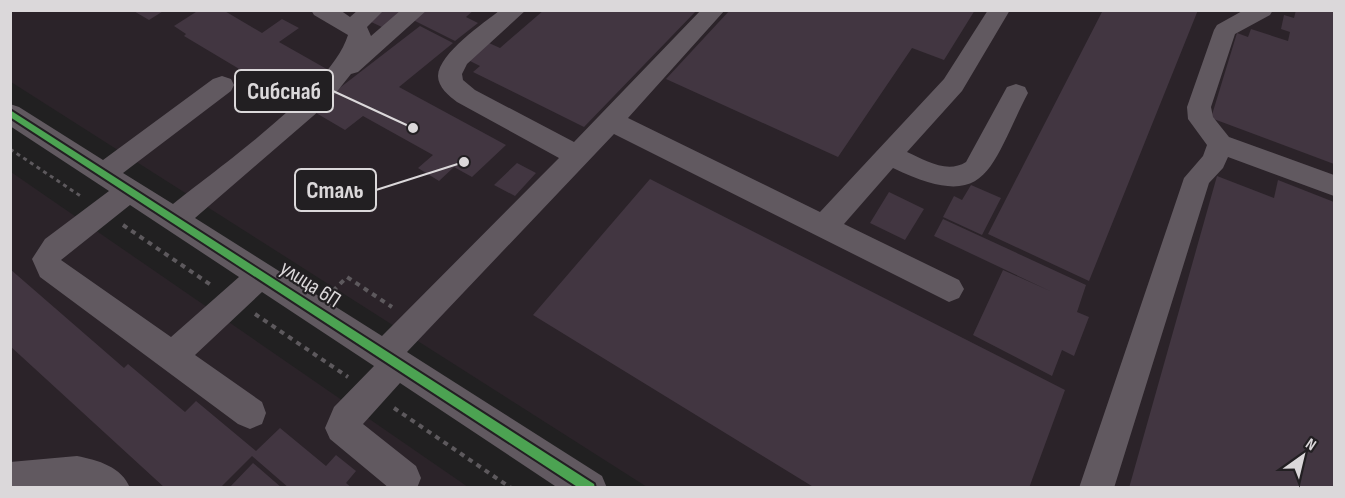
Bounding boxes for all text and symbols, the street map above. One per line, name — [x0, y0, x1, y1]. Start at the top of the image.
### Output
callout: Сибснаб — [235, 70, 333, 112]
text: Сибснаб — [247, 77, 321, 106]
callout: Сталь — [295, 169, 376, 211]
text: Сталь — [306, 176, 364, 205]
street label: улица 6П — [275, 255, 346, 314]
north arrow — [1273, 426, 1333, 486]
text: N — [1302, 435, 1319, 455]

